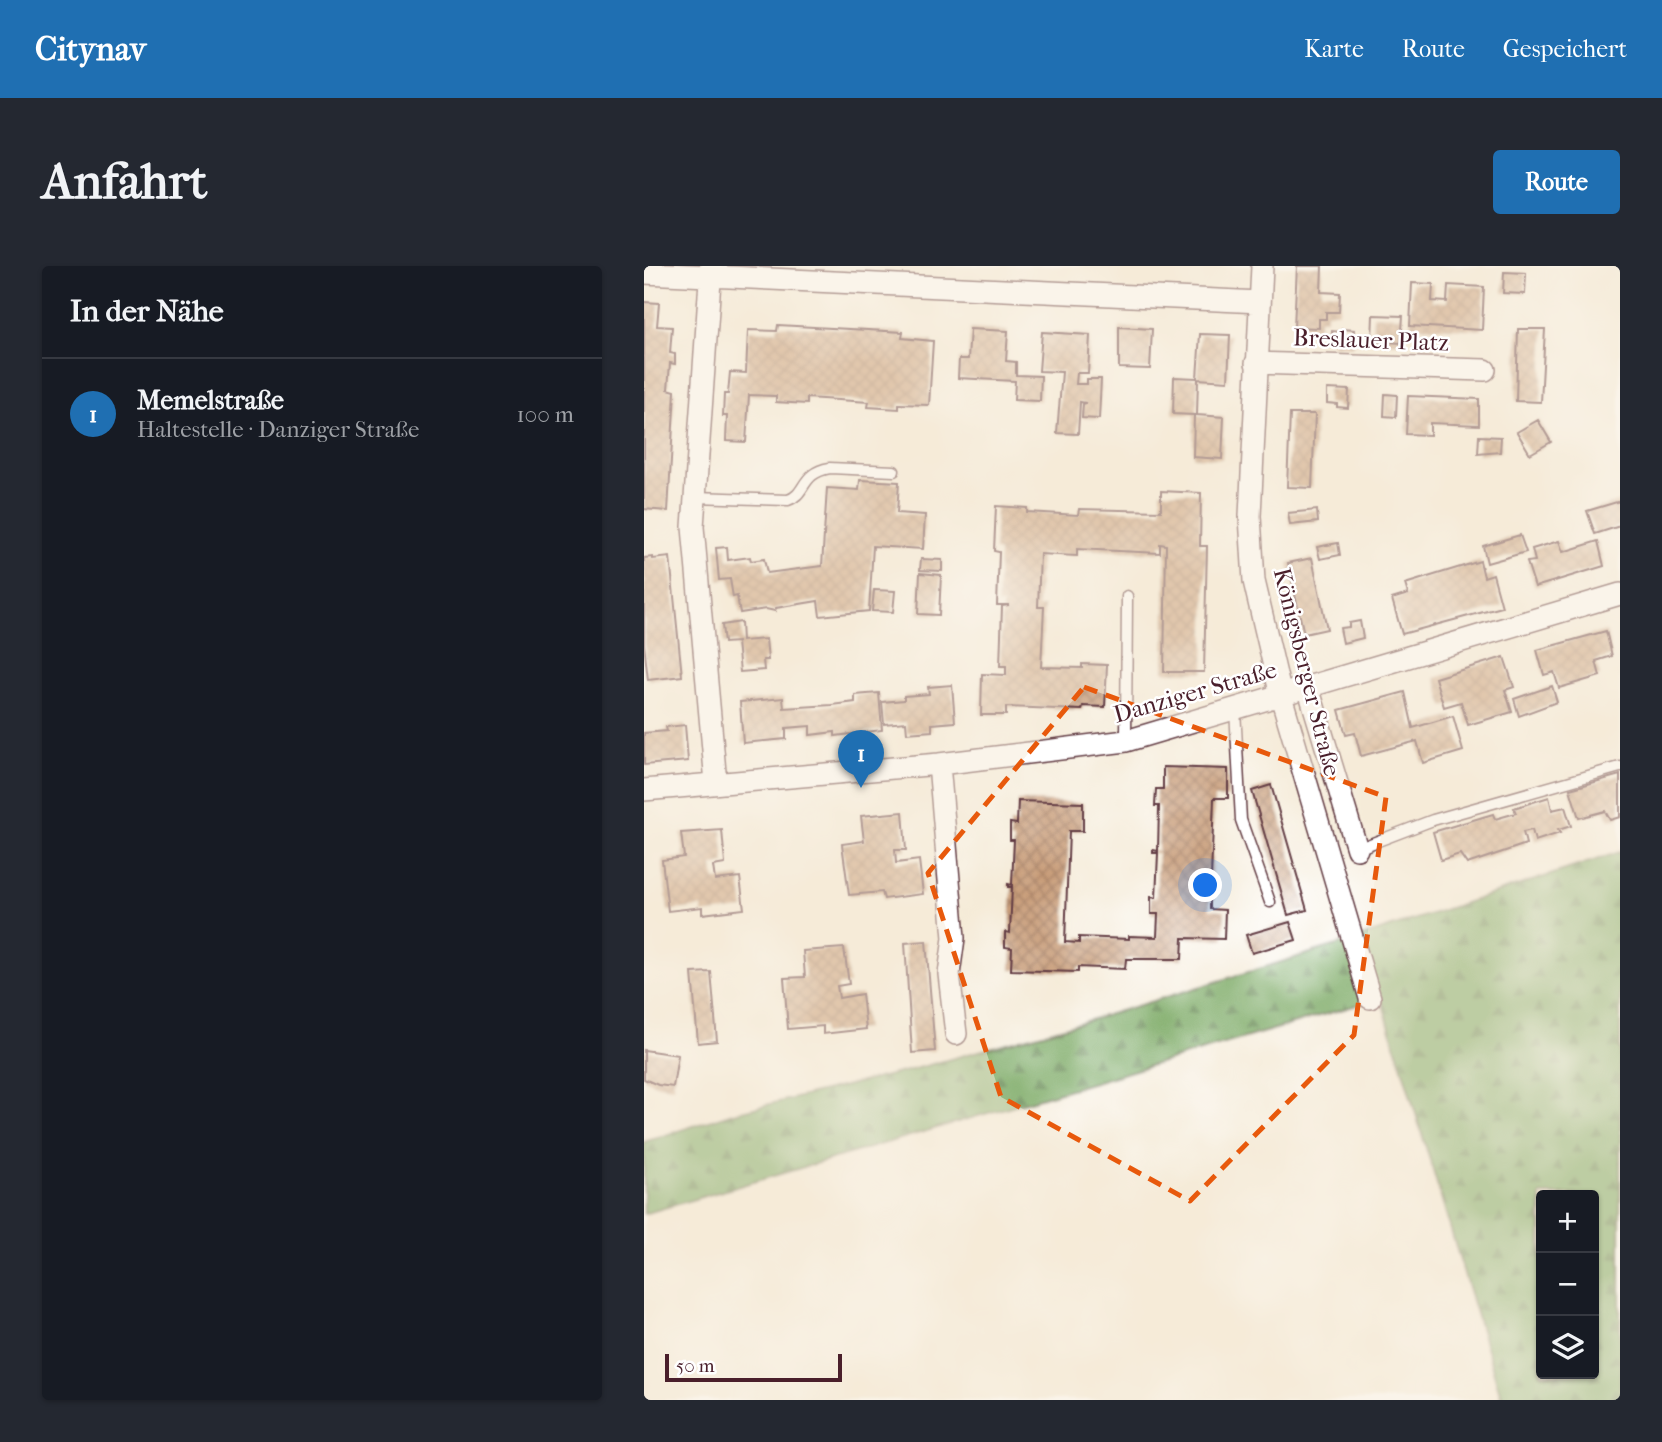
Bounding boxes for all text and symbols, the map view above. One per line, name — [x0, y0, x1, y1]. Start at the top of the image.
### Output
text: Citynav — [35, 30, 146, 69]
text: Karte — [1304, 35, 1364, 63]
text: Route — [1402, 35, 1465, 63]
text: Gespeichert — [1503, 35, 1627, 63]
button: Route — [1493, 150, 1620, 214]
text: Anfahrt — [42, 153, 207, 211]
text: In der Nähe — [70, 294, 224, 329]
street label: Breslauer Platz — [1293, 323, 1450, 357]
text: Memelstraße — [137, 385, 284, 416]
text: 1 — [89, 401, 97, 428]
text: 100 m — [516, 401, 574, 428]
text: Haltestelle · Danziger Straße — [137, 416, 419, 443]
street label: Königsberger Straße — [1268, 565, 1346, 779]
street label: Danziger Straße — [1110, 655, 1280, 729]
pin: 1 — [838, 730, 884, 788]
your location — [1188, 868, 1222, 902]
map controls — [1536, 1190, 1599, 1379]
button: + — [1536, 1190, 1599, 1253]
button: − — [1536, 1253, 1599, 1316]
button: layers — [1536, 1316, 1599, 1379]
scale bar — [665, 1351, 842, 1383]
text: 50 m — [676, 1355, 715, 1377]

